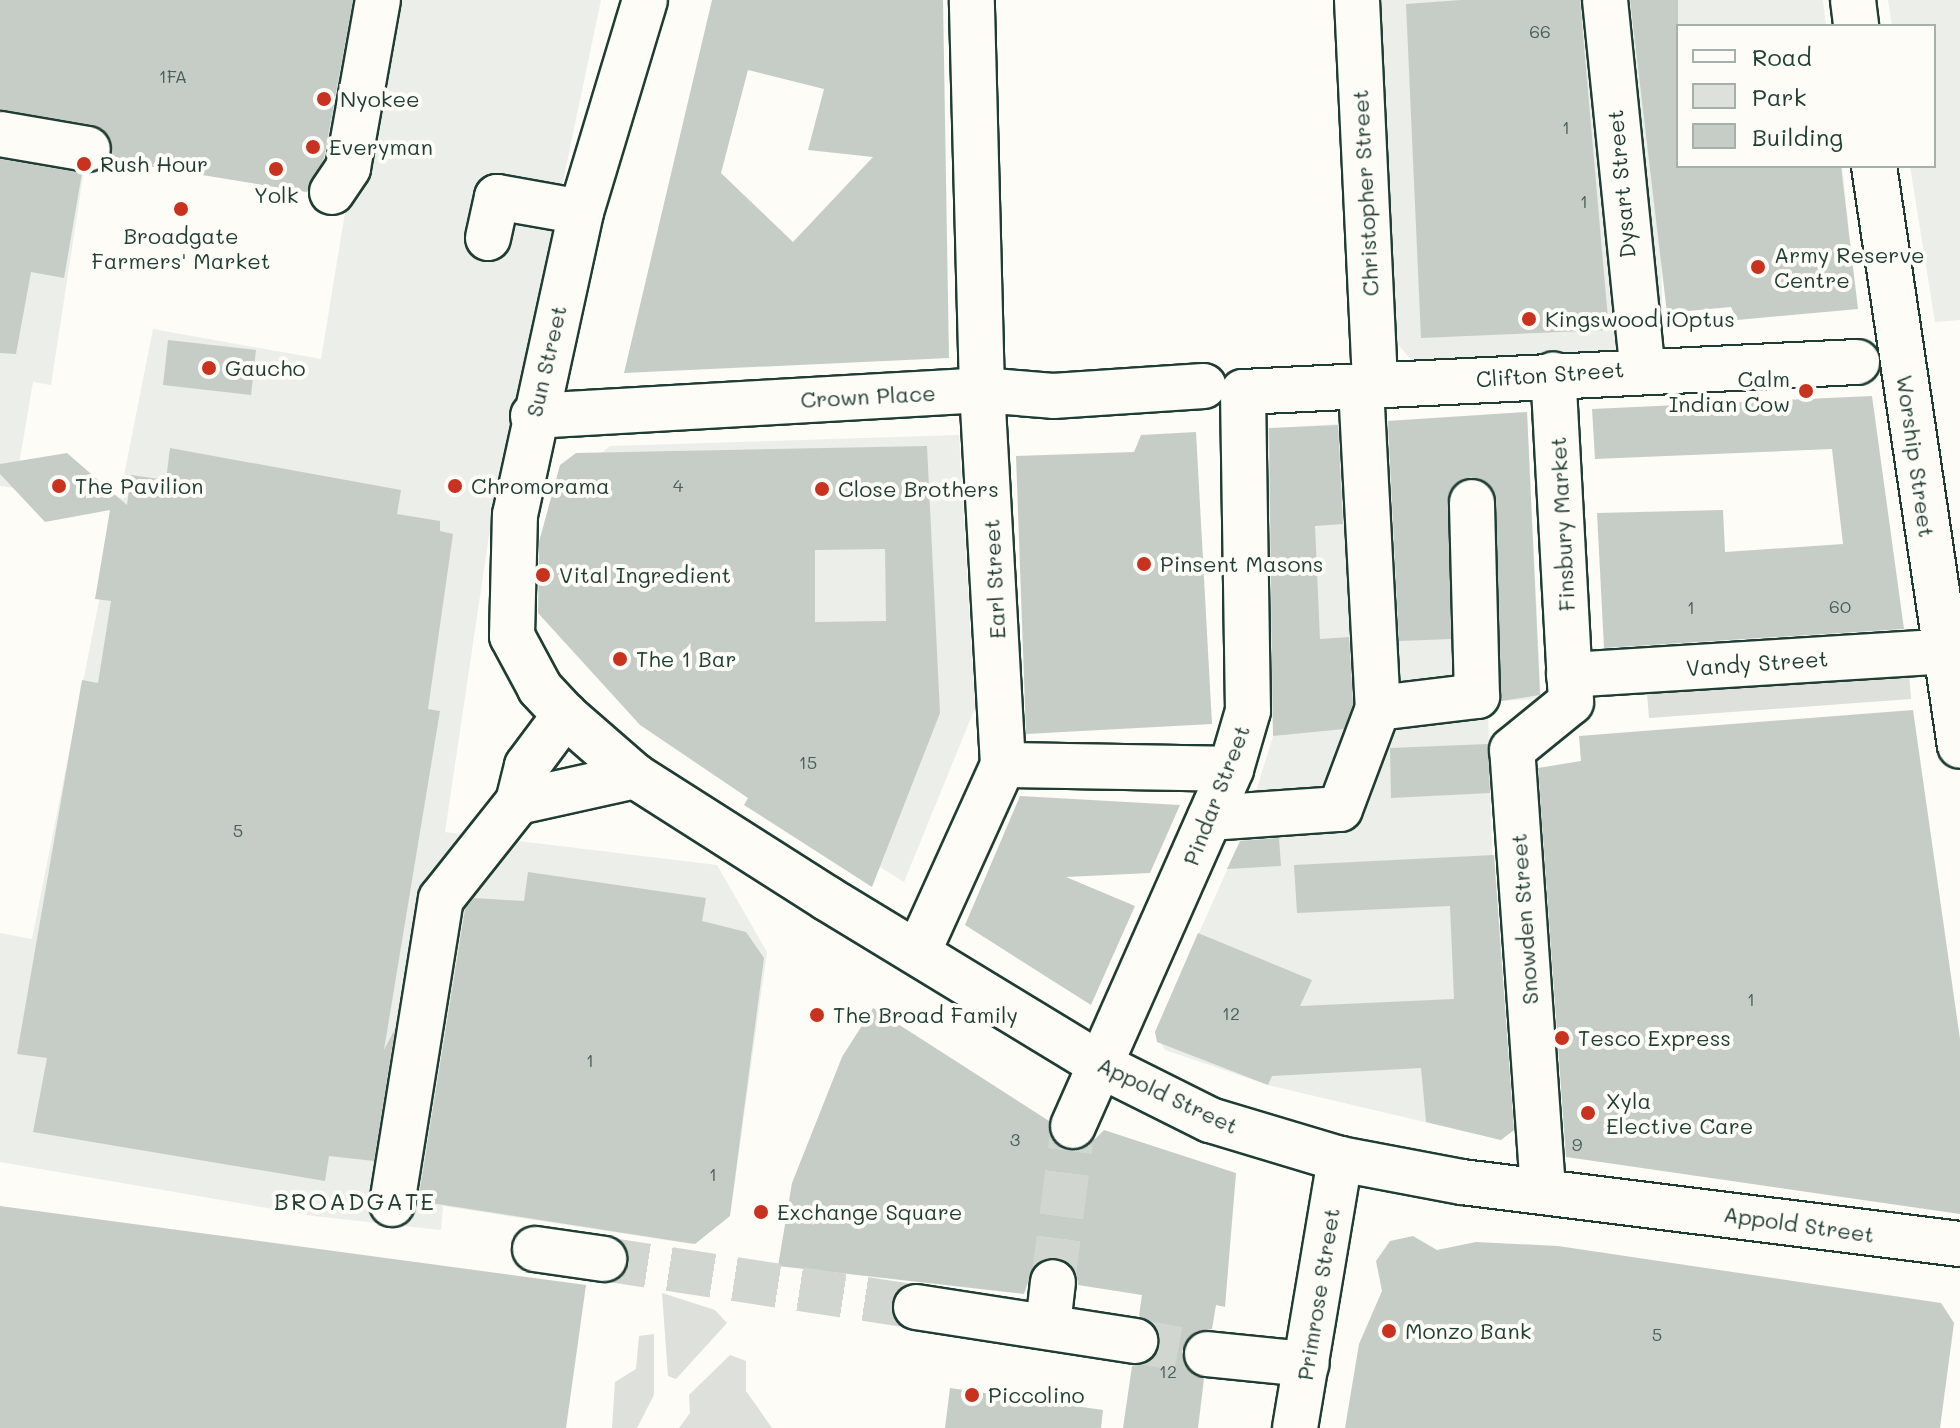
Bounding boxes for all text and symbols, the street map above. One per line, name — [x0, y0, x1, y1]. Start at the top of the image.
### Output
house number: 66 — [1529, 20, 1551, 42]
legend — [1676, 24, 1936, 168]
text: Road — [1752, 41, 1812, 72]
house number: 1FA — [159, 65, 187, 87]
text: Park — [1752, 81, 1806, 112]
place label: Nyokee — [340, 86, 420, 112]
street label: Christopher Street — [1346, 89, 1384, 297]
marker: Nyokee — [315, 90, 333, 108]
street label: Dysart Street — [1601, 109, 1641, 259]
house number: 1 — [1562, 116, 1570, 138]
text: Building — [1752, 121, 1843, 152]
place label: Everyman — [329, 134, 433, 160]
marker: Everyman — [304, 138, 322, 156]
place label: Rush Hour — [100, 151, 208, 177]
marker: Rush Hour — [75, 155, 93, 173]
marker: Yolk — [267, 160, 285, 178]
place label: Yolk — [254, 182, 298, 208]
house number: 1 — [1580, 190, 1588, 212]
marker: Broadgate Farmers' Market — [172, 200, 190, 218]
place label: Broadgate Farmers' Market — [91, 222, 271, 274]
place label: Army Reserve Centre — [1774, 241, 1925, 292]
marker: Army Reserve Centre — [1749, 258, 1767, 276]
street label: Sun Street — [520, 303, 572, 419]
place label: Kingswood iOptus — [1545, 306, 1735, 332]
marker: Kingswood iOptus — [1520, 310, 1538, 328]
place label: Gaucho — [225, 355, 305, 381]
street label: Clifton Street — [1475, 356, 1625, 392]
marker: Gaucho — [200, 359, 218, 377]
place label: Calm Indian Cow — [1669, 365, 1790, 416]
street label: Worship Street — [1892, 373, 1940, 539]
street label: Crown Place — [800, 379, 936, 413]
marker: Calm Indian Cow — [1797, 382, 1815, 400]
street label: Finsbury Market — [1544, 436, 1580, 612]
place label: The Pavilion — [75, 473, 203, 499]
place label: Chromorama — [471, 473, 610, 499]
house number: 4 — [673, 474, 683, 496]
place label: Close Brothers — [838, 476, 999, 502]
marker: The Pavilion — [50, 477, 68, 495]
marker: Chromorama — [446, 477, 464, 495]
marker: Close Brothers — [813, 480, 831, 498]
street label: Earl Street — [978, 518, 1010, 640]
place label: Pinsent Masons — [1160, 551, 1323, 577]
marker: Pinsent Masons — [1135, 555, 1153, 573]
place label: Vital Ingredient — [559, 562, 731, 588]
marker: Vital Ingredient — [534, 566, 552, 584]
house number: 60 — [1829, 595, 1851, 617]
house number: 1 — [1687, 596, 1695, 618]
street label: Vandy Street — [1685, 645, 1829, 681]
place label: The 1 Bar — [636, 646, 737, 672]
marker: The 1 Bar — [611, 650, 629, 668]
street label: Pindar Street — [1177, 721, 1255, 869]
house number: 15 — [799, 751, 817, 773]
house number: 5 — [233, 819, 243, 841]
street label: Snowden Street — [1505, 833, 1543, 1005]
house number: 1 — [1747, 988, 1755, 1010]
place label: The Broad Family — [833, 1002, 1018, 1028]
house number: 12 — [1222, 1002, 1240, 1024]
marker: The Broad Family — [808, 1006, 826, 1024]
place label: Tesco Express — [1578, 1025, 1731, 1051]
marker: Tesco Express — [1553, 1029, 1571, 1047]
house number: 1 — [586, 1049, 594, 1071]
street label: Appold Street — [1094, 1051, 1242, 1139]
place label: Xyla Elective Care — [1606, 1087, 1753, 1138]
marker: Xyla Elective Care — [1577, 1102, 1599, 1124]
house number: 3 — [1010, 1128, 1020, 1150]
house number: 9 — [1572, 1133, 1582, 1155]
house number: 1 — [709, 1163, 717, 1185]
district label: BROADGATE — [274, 1187, 436, 1215]
place label: Exchange Square — [777, 1199, 962, 1225]
street label: Appold Street — [1722, 1200, 1876, 1248]
marker: Exchange Square — [752, 1203, 770, 1221]
street label: Primrose Street — [1291, 1206, 1345, 1382]
place label: Monzo Bank — [1405, 1318, 1531, 1344]
marker: Monzo Bank — [1380, 1322, 1398, 1340]
house number: 5 — [1652, 1323, 1662, 1345]
house number: 12 — [1159, 1360, 1177, 1382]
place label: Piccolino — [988, 1382, 1085, 1408]
marker: Piccolino — [963, 1386, 981, 1404]

